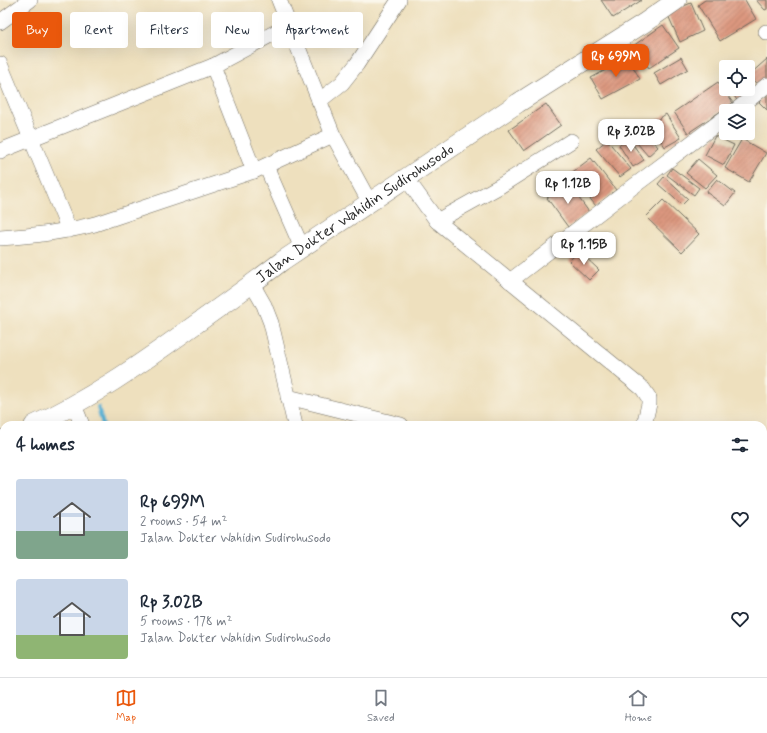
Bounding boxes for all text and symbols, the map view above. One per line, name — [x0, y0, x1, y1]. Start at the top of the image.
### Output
chip: Buy — [12, 12, 62, 48]
chip: Rent — [70, 12, 128, 48]
chip: Filters — [136, 12, 203, 48]
chip: New — [211, 12, 264, 48]
chip: Apartment — [272, 12, 363, 48]
pin: Rp 699M — [579, 44, 653, 78]
text: Rp 699M — [591, 48, 641, 65]
map controls — [719, 60, 755, 140]
button: locate — [719, 60, 755, 96]
button: layers — [719, 104, 755, 140]
pin: Rp 3.02B — [590, 119, 672, 153]
text: Rp 3.02B — [607, 123, 655, 140]
street label: Jalan Dokter Wahidin Sudirohusodo — [251, 138, 458, 288]
pin: Rp 1.12B — [527, 171, 609, 205]
text: Rp 1.12B — [545, 175, 591, 192]
pin: Rp 1.15B — [543, 232, 625, 266]
text: Rp 1.15B — [561, 236, 607, 253]
text: 4 homes — [16, 434, 75, 456]
icon: filters — [729, 434, 751, 456]
text: Rp 699M — [140, 491, 205, 513]
icon: home — [48, 495, 96, 543]
icon: heart — [729, 508, 751, 530]
text: 2 rooms · 54 m² — [140, 513, 227, 530]
text: Jalan Dokter Wahidin Sudirohusodo — [140, 530, 331, 547]
text: Rp 3.02B — [140, 591, 202, 613]
icon: home — [48, 595, 96, 643]
icon: heart — [729, 608, 751, 630]
text: 5 rooms · 178 m² — [140, 613, 232, 630]
text: Jalan Dokter Wahidin Sudirohusodo — [140, 630, 331, 647]
tab: Map — [115, 687, 137, 725]
tab: Saved — [367, 687, 395, 725]
tab: Home — [625, 687, 652, 725]

